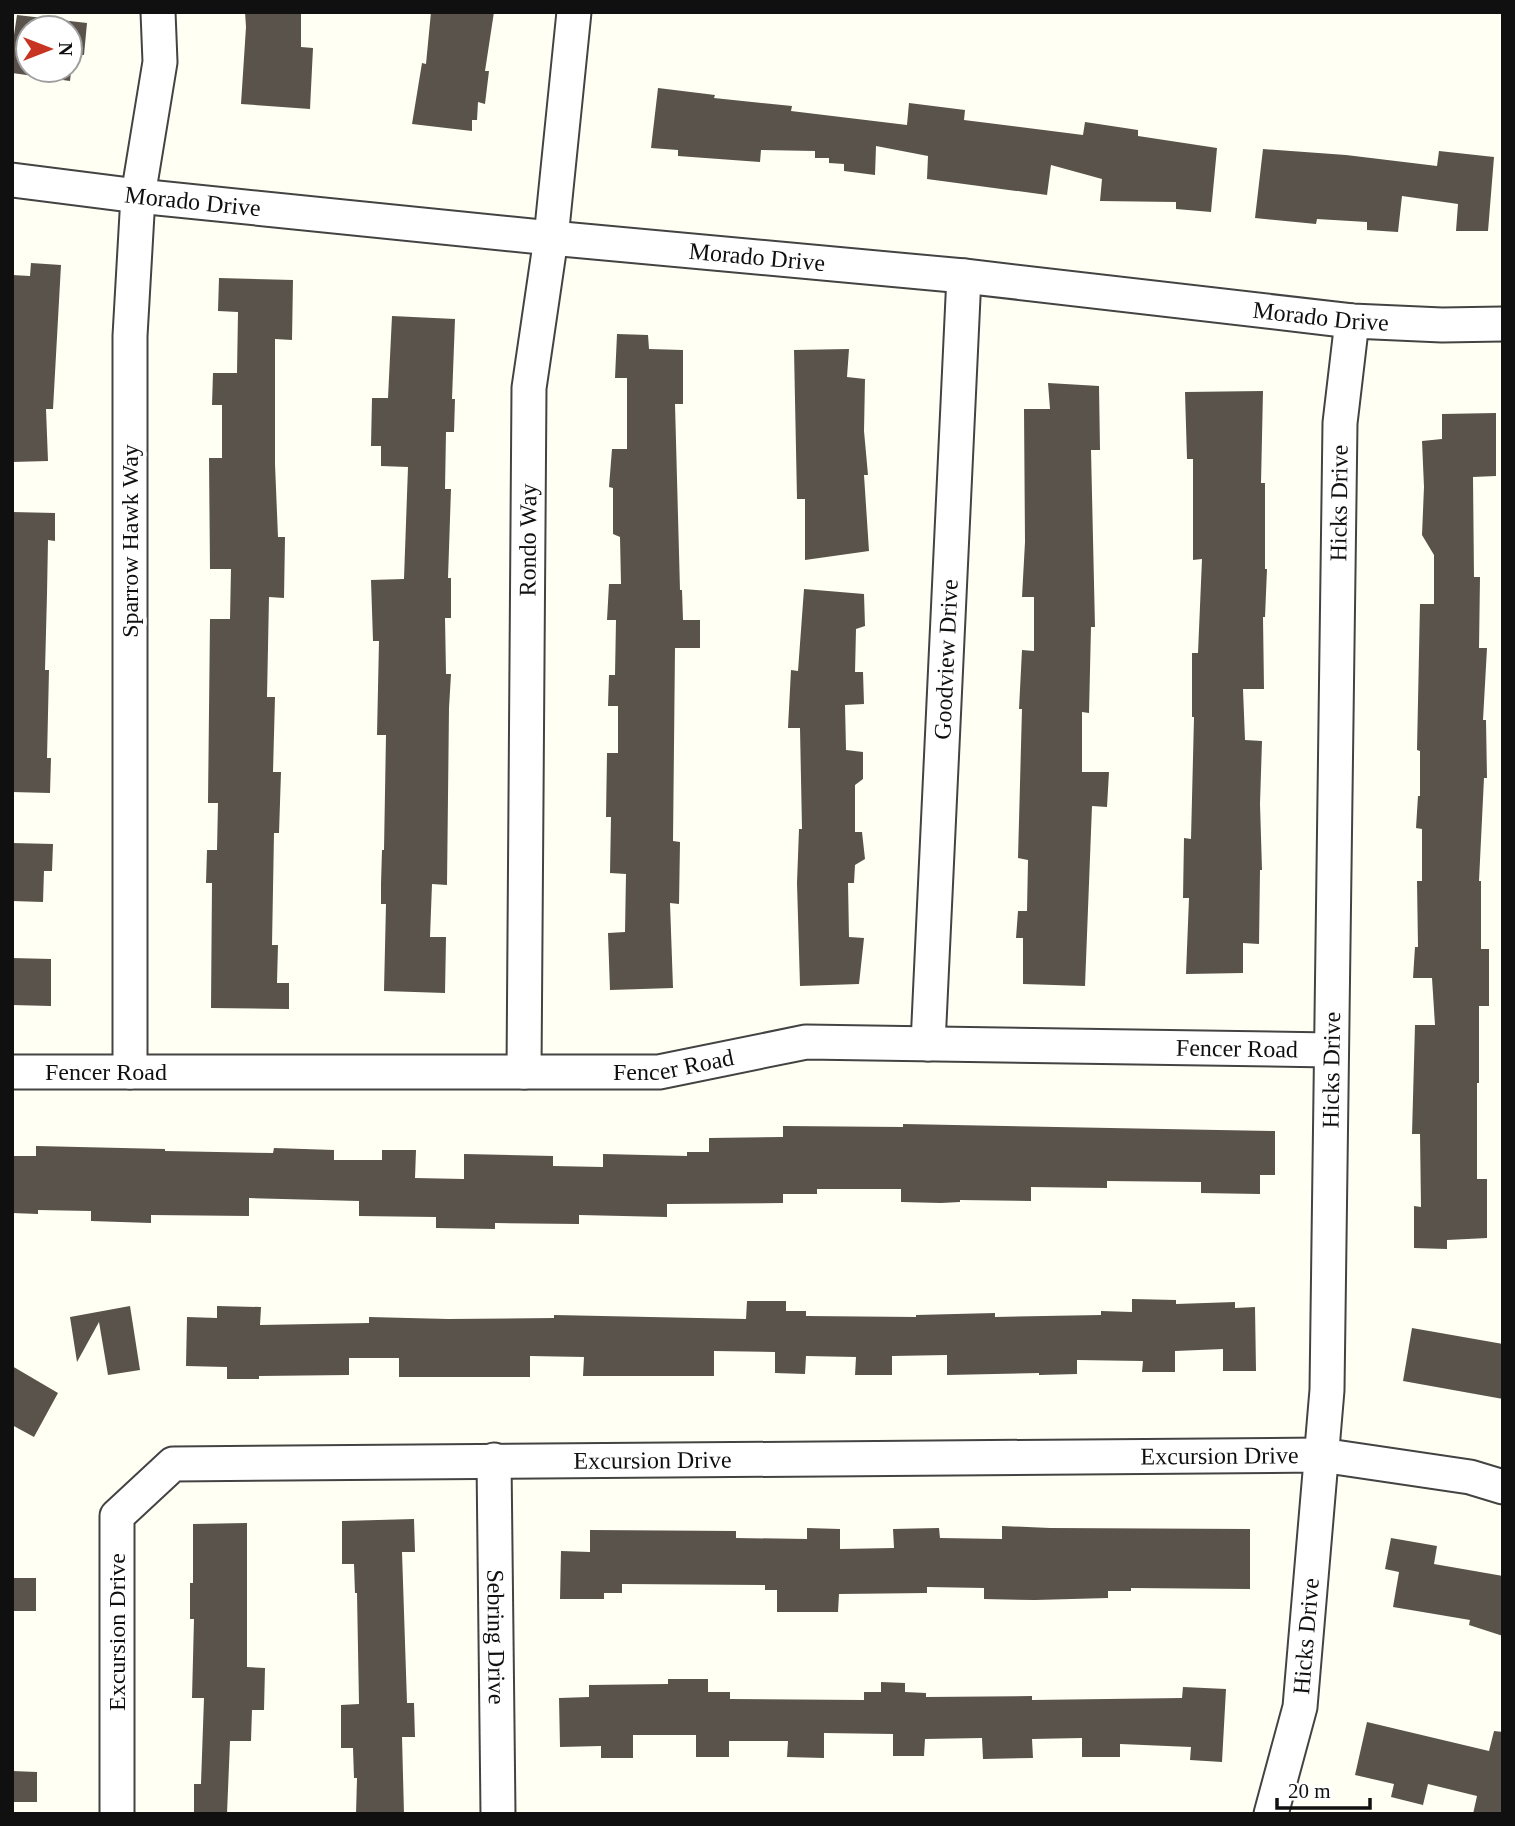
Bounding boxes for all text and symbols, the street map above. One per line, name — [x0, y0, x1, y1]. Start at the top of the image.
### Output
north arrow — [14, 14, 84, 84]
text: N — [55, 42, 76, 56]
street label: Morado Drive — [123, 181, 262, 221]
street label: Morado Drive — [688, 238, 826, 276]
street label: Morado Drive — [1251, 297, 1389, 336]
street label: Sparrow Hawk Way — [117, 444, 143, 638]
street label: Hicks Drive — [1325, 445, 1353, 562]
street label: Rondo Way — [514, 483, 541, 597]
street label: Goodview Drive — [929, 579, 963, 740]
street label: Hicks Drive — [1318, 1012, 1345, 1129]
street label: Fencer Road — [1176, 1035, 1298, 1062]
street label: Fencer Road — [613, 1044, 736, 1085]
street label: Fencer Road — [45, 1059, 167, 1085]
street label: Excursion Drive — [1140, 1442, 1299, 1469]
street label: Excursion Drive — [573, 1447, 732, 1474]
street label: Excursion Drive — [104, 1553, 130, 1711]
street label: Sebring Drive — [482, 1569, 510, 1705]
street label: Hicks Drive — [1288, 1577, 1324, 1695]
scale bar — [1277, 1766, 1370, 1810]
text: 20 m — [1288, 1779, 1331, 1803]

